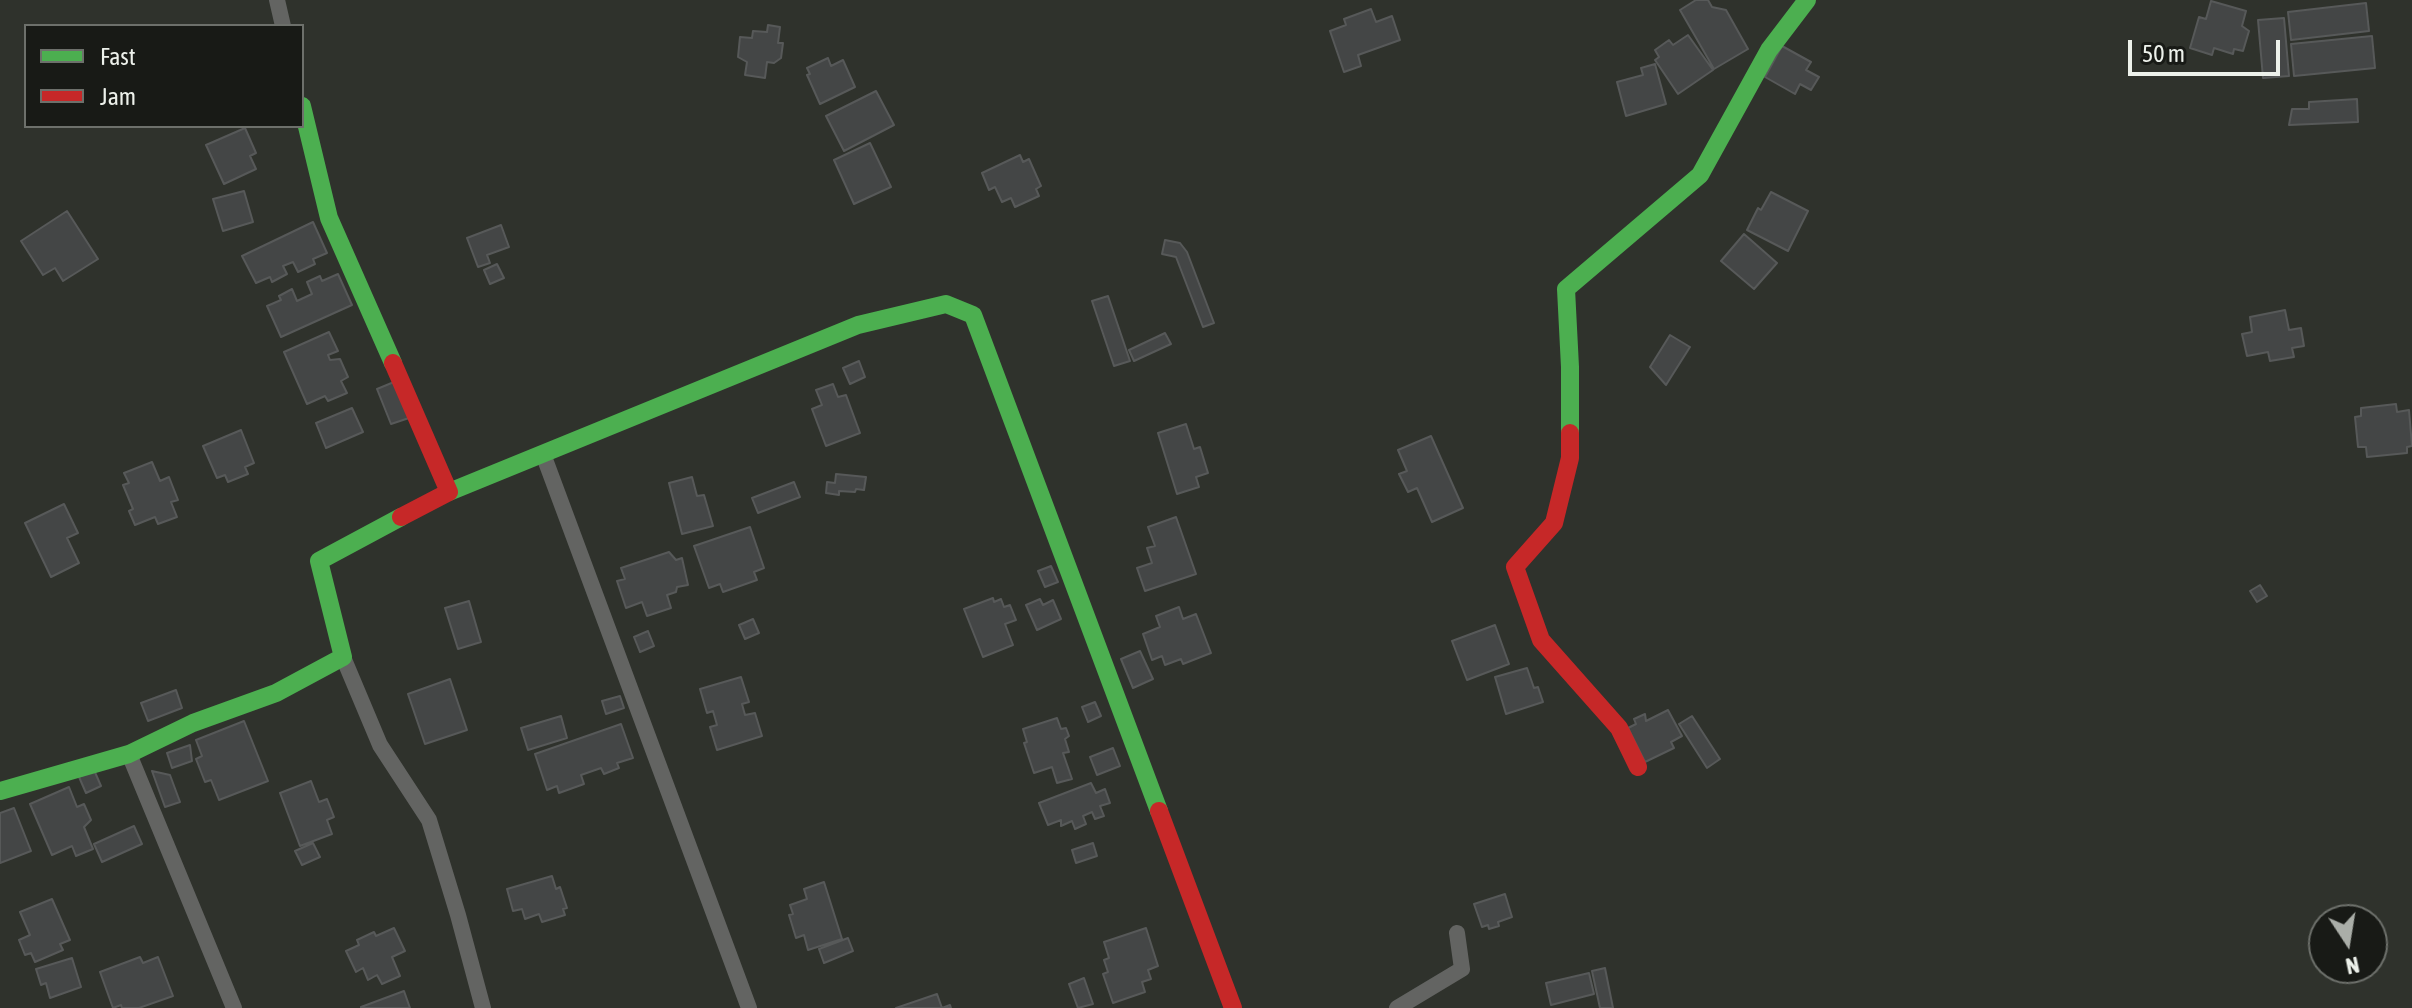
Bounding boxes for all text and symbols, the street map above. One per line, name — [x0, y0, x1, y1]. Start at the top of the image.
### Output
legend — [24, 24, 304, 128]
scale bar — [2132, 24, 2284, 74]
text: 50 m — [2142, 40, 2185, 67]
text: Fast — [100, 43, 136, 70]
text: Jam — [100, 83, 136, 110]
north arrow — [2308, 904, 2388, 984]
text: N — [2344, 951, 2362, 980]

